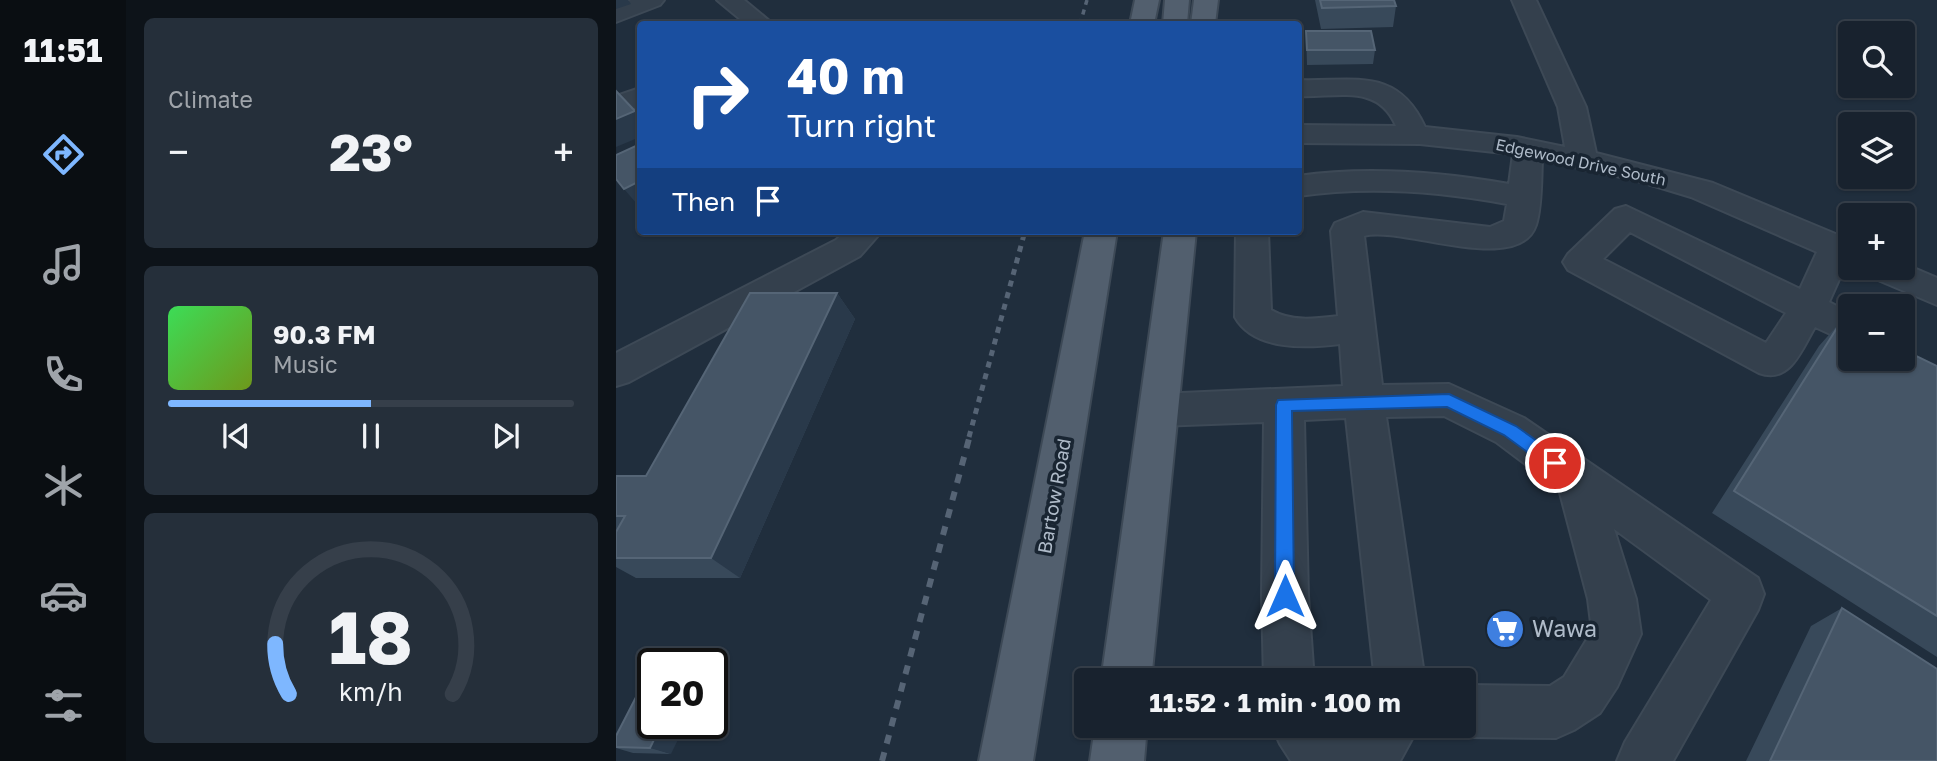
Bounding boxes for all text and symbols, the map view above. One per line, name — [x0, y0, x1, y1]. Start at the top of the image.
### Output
map controls — [1838, 21, 1915, 371]
button: search — [1838, 21, 1915, 98]
text: 11:51 — [23, 31, 103, 69]
text: 40 m — [787, 46, 905, 105]
icon: right — [672, 49, 763, 140]
text: Climate — [168, 85, 253, 113]
text: Turn right — [787, 106, 936, 144]
button: layers — [1838, 112, 1915, 189]
text: 23° — [329, 120, 413, 182]
text: − — [168, 129, 189, 174]
text: + — [553, 129, 574, 174]
icon: directions — [39, 130, 88, 179]
street label: Edgewood Drive South — [1494, 134, 1668, 190]
icon: arrive — [749, 182, 787, 220]
text: Then — [672, 186, 735, 217]
button: + — [1838, 203, 1915, 280]
icon: music — [39, 240, 88, 289]
button: − — [1838, 294, 1915, 371]
text: 90.3 FM — [273, 319, 376, 350]
icon: phone — [39, 350, 88, 399]
text: Music — [273, 350, 338, 378]
icon: previous — [217, 417, 255, 455]
icon: pause — [352, 417, 390, 455]
icon: next — [487, 417, 525, 455]
pin — [1525, 433, 1585, 493]
street label: Bartow Road — [1032, 436, 1075, 555]
icon: arrive — [1536, 444, 1574, 482]
icon: climate — [39, 461, 88, 510]
position arrow — [1248, 559, 1322, 633]
icon: car — [39, 571, 88, 620]
text: 18 — [329, 594, 413, 681]
supermarket icon: Wawa — [1484, 608, 1526, 650]
place label: Wawa — [1532, 614, 1597, 642]
speed limit sign: 20 — [637, 648, 728, 739]
text: km/h — [339, 676, 403, 707]
icon: filters — [39, 681, 88, 730]
text: 11:52 · 1 min · 100 m — [1149, 687, 1401, 718]

